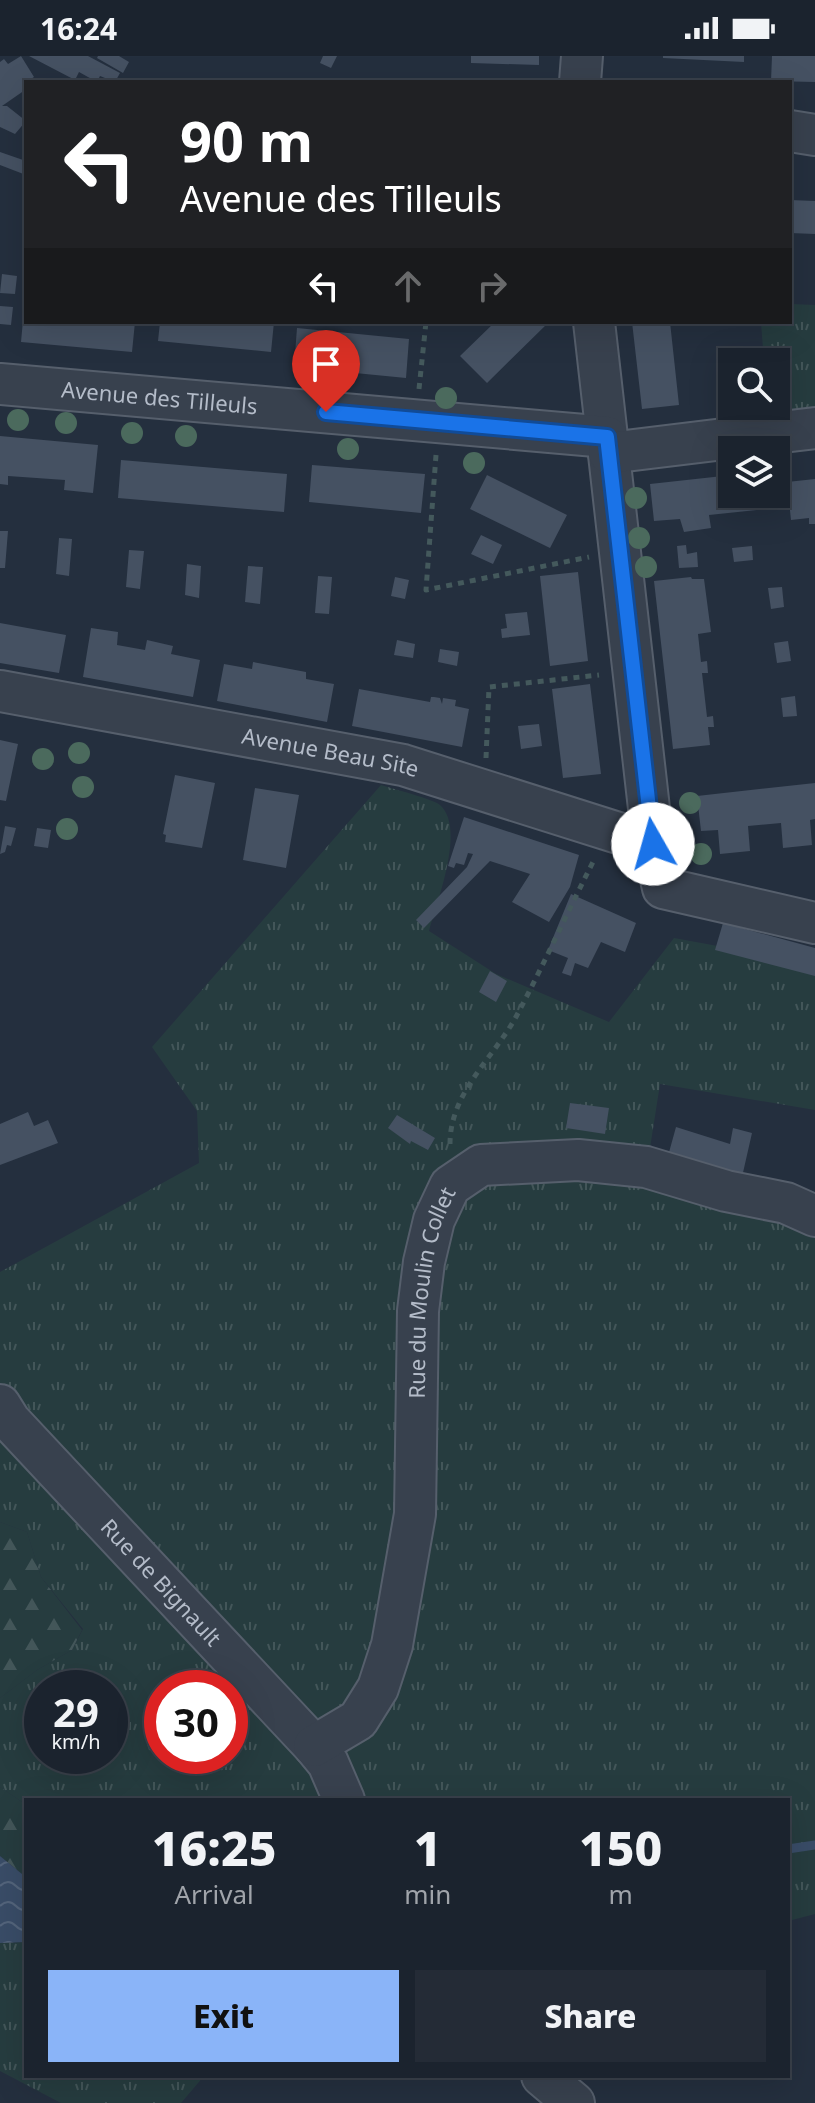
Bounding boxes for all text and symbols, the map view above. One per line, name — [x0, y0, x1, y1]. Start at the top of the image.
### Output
text: 16:24 — [40, 8, 117, 49]
text: 90 m — [180, 102, 313, 178]
icon: left — [48, 112, 152, 216]
text: Avenue des Tilleuls — [180, 174, 502, 223]
icon: left — [302, 264, 346, 308]
icon: ahead — [386, 264, 430, 308]
icon: right — [470, 264, 514, 308]
pin — [292, 330, 360, 412]
icon: arrive — [304, 342, 348, 386]
map controls — [718, 348, 790, 508]
button: search — [718, 348, 790, 420]
street label: Avenue des Tilleuls — [60, 373, 259, 420]
button: layers — [718, 436, 790, 508]
street label: Avenue Beau Site — [240, 720, 423, 783]
position arrow — [611, 802, 695, 886]
street label: Rue du Moulin Collet — [401, 1182, 462, 1399]
street label: Rue de Bignault — [95, 1512, 229, 1652]
speed limit sign: 30 — [144, 1670, 248, 1774]
text: 29 — [53, 1684, 99, 1739]
text: km/h — [51, 1728, 101, 1755]
text: 16:25 — [152, 1815, 276, 1880]
text: 1 — [414, 1815, 442, 1880]
text: 150 — [579, 1815, 662, 1880]
text: Arrival — [174, 1876, 254, 1912]
text: min — [404, 1876, 451, 1912]
text: m — [608, 1876, 633, 1912]
button: Exit — [48, 1970, 399, 2062]
button: Share — [415, 1970, 766, 2062]

